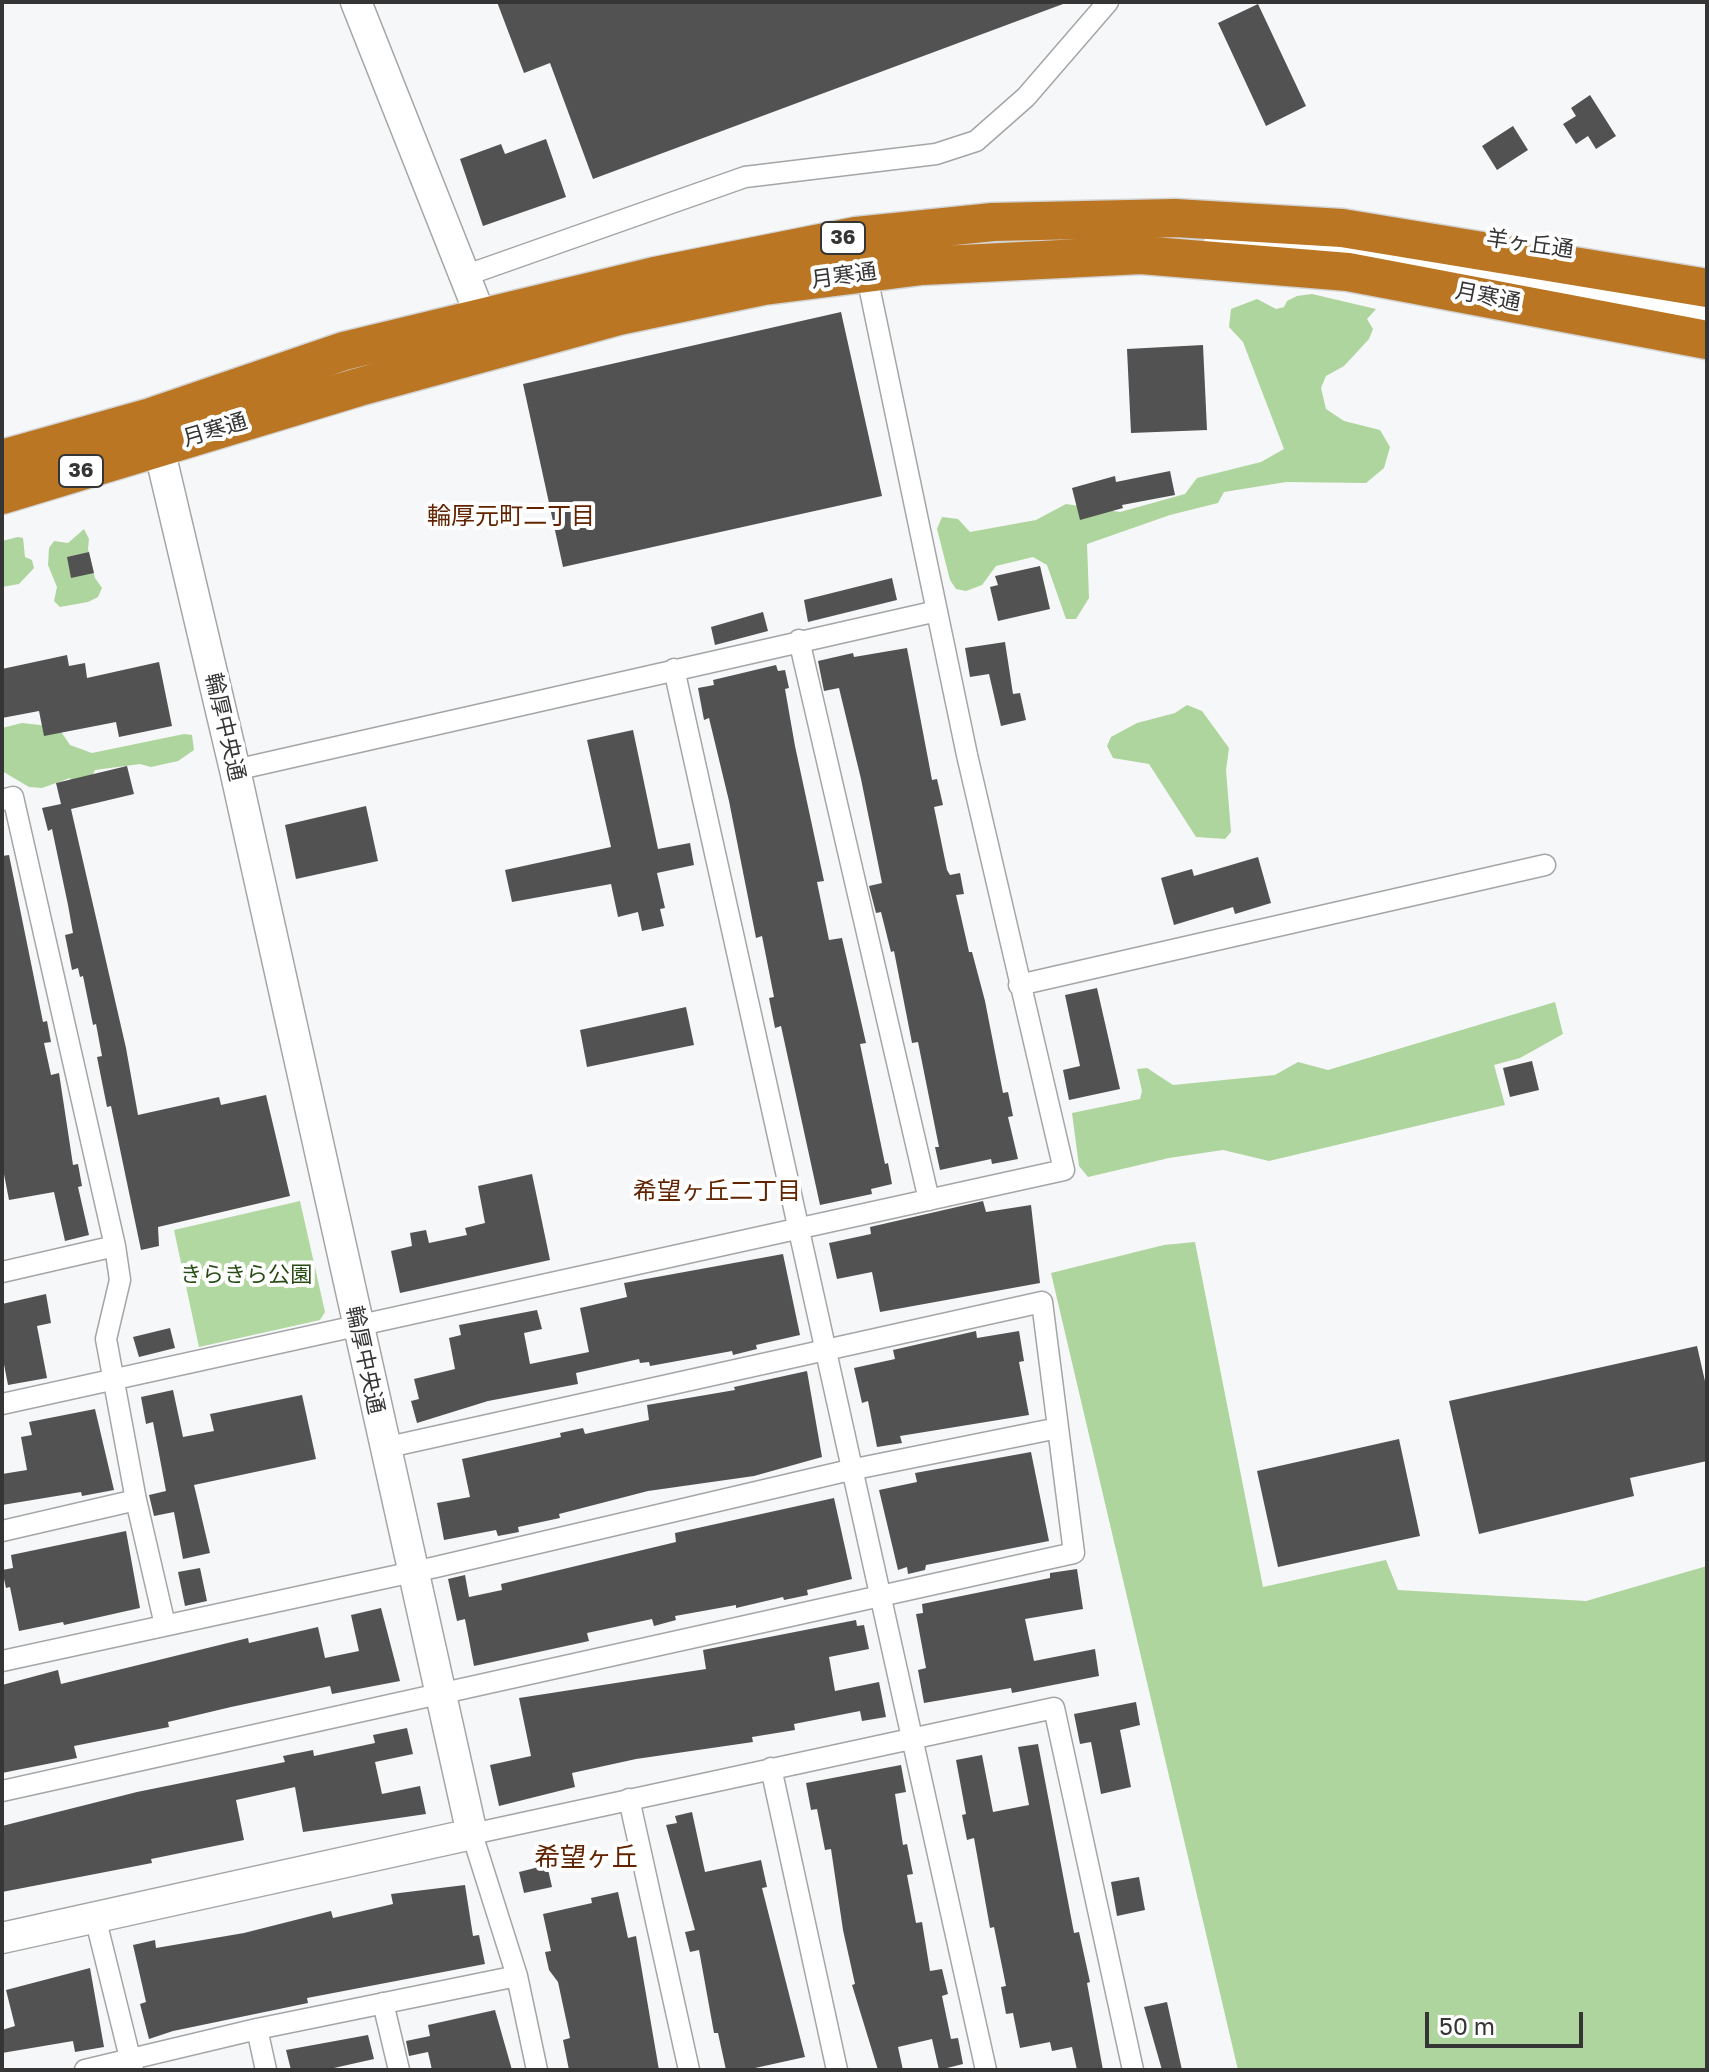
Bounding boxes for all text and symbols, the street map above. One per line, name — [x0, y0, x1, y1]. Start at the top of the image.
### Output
road number: 36 — [821, 222, 865, 254]
street label: 羊ヶ丘通 — [1485, 225, 1575, 263]
street label: 月寒通 — [809, 258, 879, 294]
street label: 月寒通 — [1453, 278, 1523, 316]
street label: 月寒通 — [180, 408, 250, 452]
road number: 36 — [59, 455, 103, 487]
district label: 輪厚元町二丁目 — [427, 502, 595, 530]
street label: 輪厚中央通 — [200, 670, 250, 784]
district label: 希望ヶ丘二丁目 — [633, 1177, 801, 1205]
park label: きらきら公園 — [180, 1262, 312, 1288]
street label: 輪厚中央通 — [341, 1303, 389, 1417]
district label: 希望ヶ丘 — [534, 1842, 638, 1874]
scale bar — [1429, 1996, 1587, 2046]
text: 50 m — [1439, 2011, 1495, 2040]

